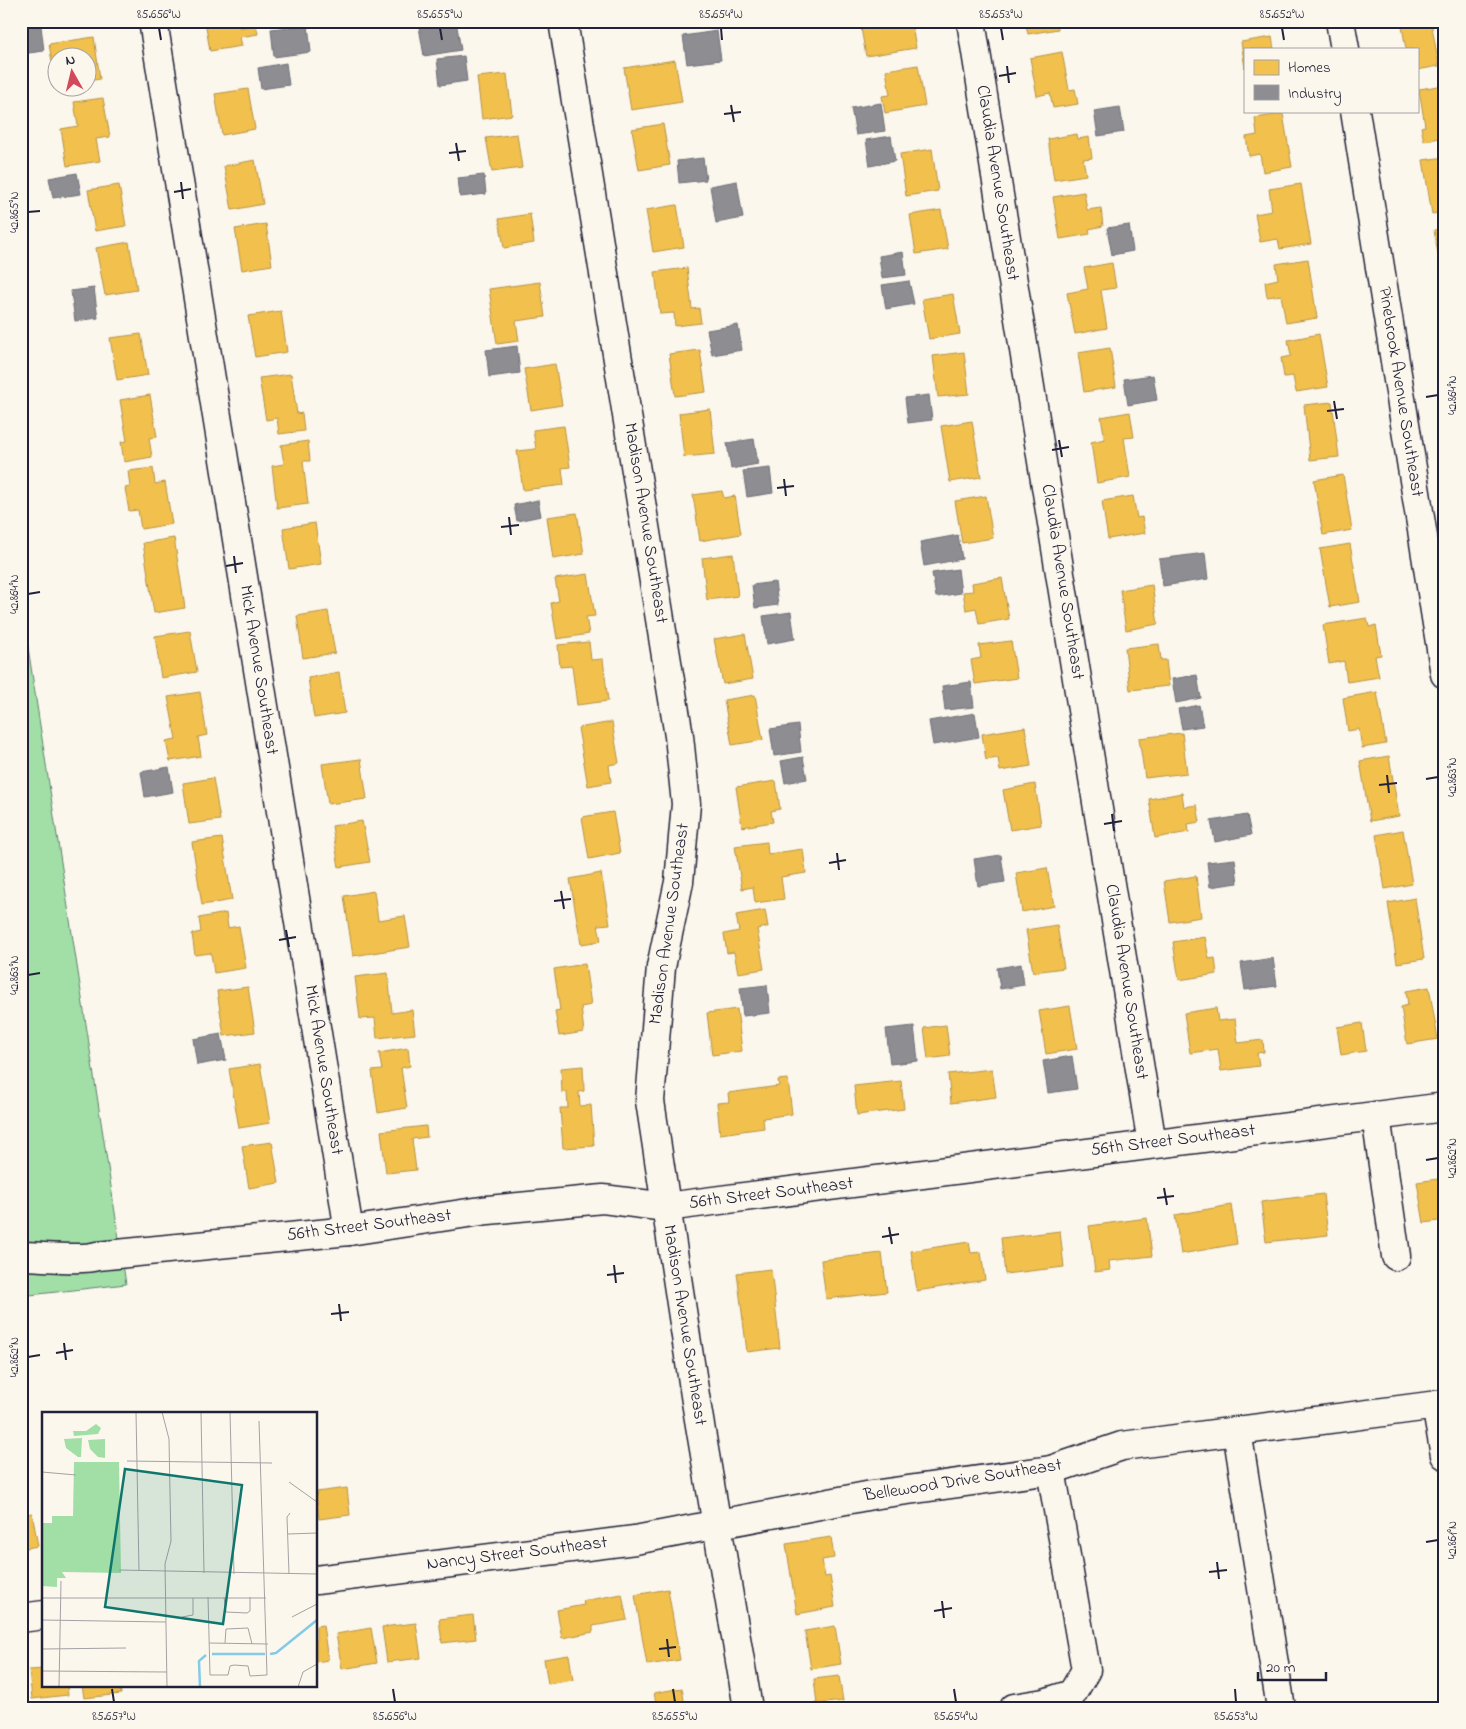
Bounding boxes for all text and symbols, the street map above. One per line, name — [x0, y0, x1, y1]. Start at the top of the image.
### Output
text: 85.656°W — [137, 6, 181, 24]
text: 85.655°W — [417, 6, 463, 24]
text: 85.654°W — [699, 6, 743, 24]
text: 85.653°W — [979, 6, 1023, 24]
text: 85.652°W — [1260, 6, 1304, 24]
north arrow — [48, 48, 98, 98]
legend — [1244, 48, 1418, 112]
text: N — [64, 50, 77, 72]
text: Homes — [1288, 57, 1331, 79]
street label: Claudia Avenue Southeast — [969, 83, 1025, 283]
text: Industry — [1288, 83, 1342, 106]
text: 42.865°N — [6, 191, 24, 233]
street label: Pinebrook Avenue Southeast — [1371, 285, 1429, 499]
text: 42.864°N — [1444, 375, 1462, 415]
street label: Madison Avenue Southeast — [616, 421, 674, 625]
street label: Claudia Avenue Southeast — [1034, 482, 1090, 682]
text: 42.864°N — [6, 574, 24, 614]
street label: Mick Avenue Southeast — [232, 583, 284, 757]
text: 42.863°N — [1444, 757, 1462, 797]
street label: Madison Avenue Southeast — [643, 822, 697, 1026]
street label: Claudia Avenue Southeast — [1098, 882, 1154, 1082]
text: 42.863°N — [6, 955, 24, 995]
street label: Mick Avenue Southeast — [297, 983, 349, 1157]
street label: 56th Street Southeast — [1089, 1118, 1257, 1164]
text: 42.862°N — [1444, 1138, 1462, 1178]
street label: 56th Street Southeast — [687, 1171, 855, 1217]
street label: 56th Street Southeast — [285, 1203, 453, 1249]
street label: Madison Avenue Southeast — [655, 1223, 713, 1427]
text: 42.862°N — [6, 1337, 24, 1377]
inset map — [42, 1412, 318, 1686]
street label: Bellewood Drive Southeast — [861, 1453, 1064, 1510]
text: 42.861°N — [1444, 1521, 1462, 1559]
street label: Nancy Street Southeast — [425, 1530, 609, 1578]
scale bar — [1258, 1649, 1326, 1681]
text: 20 m — [1266, 1657, 1296, 1679]
text: 85.657°W — [92, 1708, 136, 1726]
text: 85.656°W — [373, 1708, 417, 1726]
text: 85.655°W — [652, 1708, 698, 1726]
text: 85.654°W — [934, 1708, 978, 1726]
text: 85.653°W — [1214, 1708, 1258, 1726]

